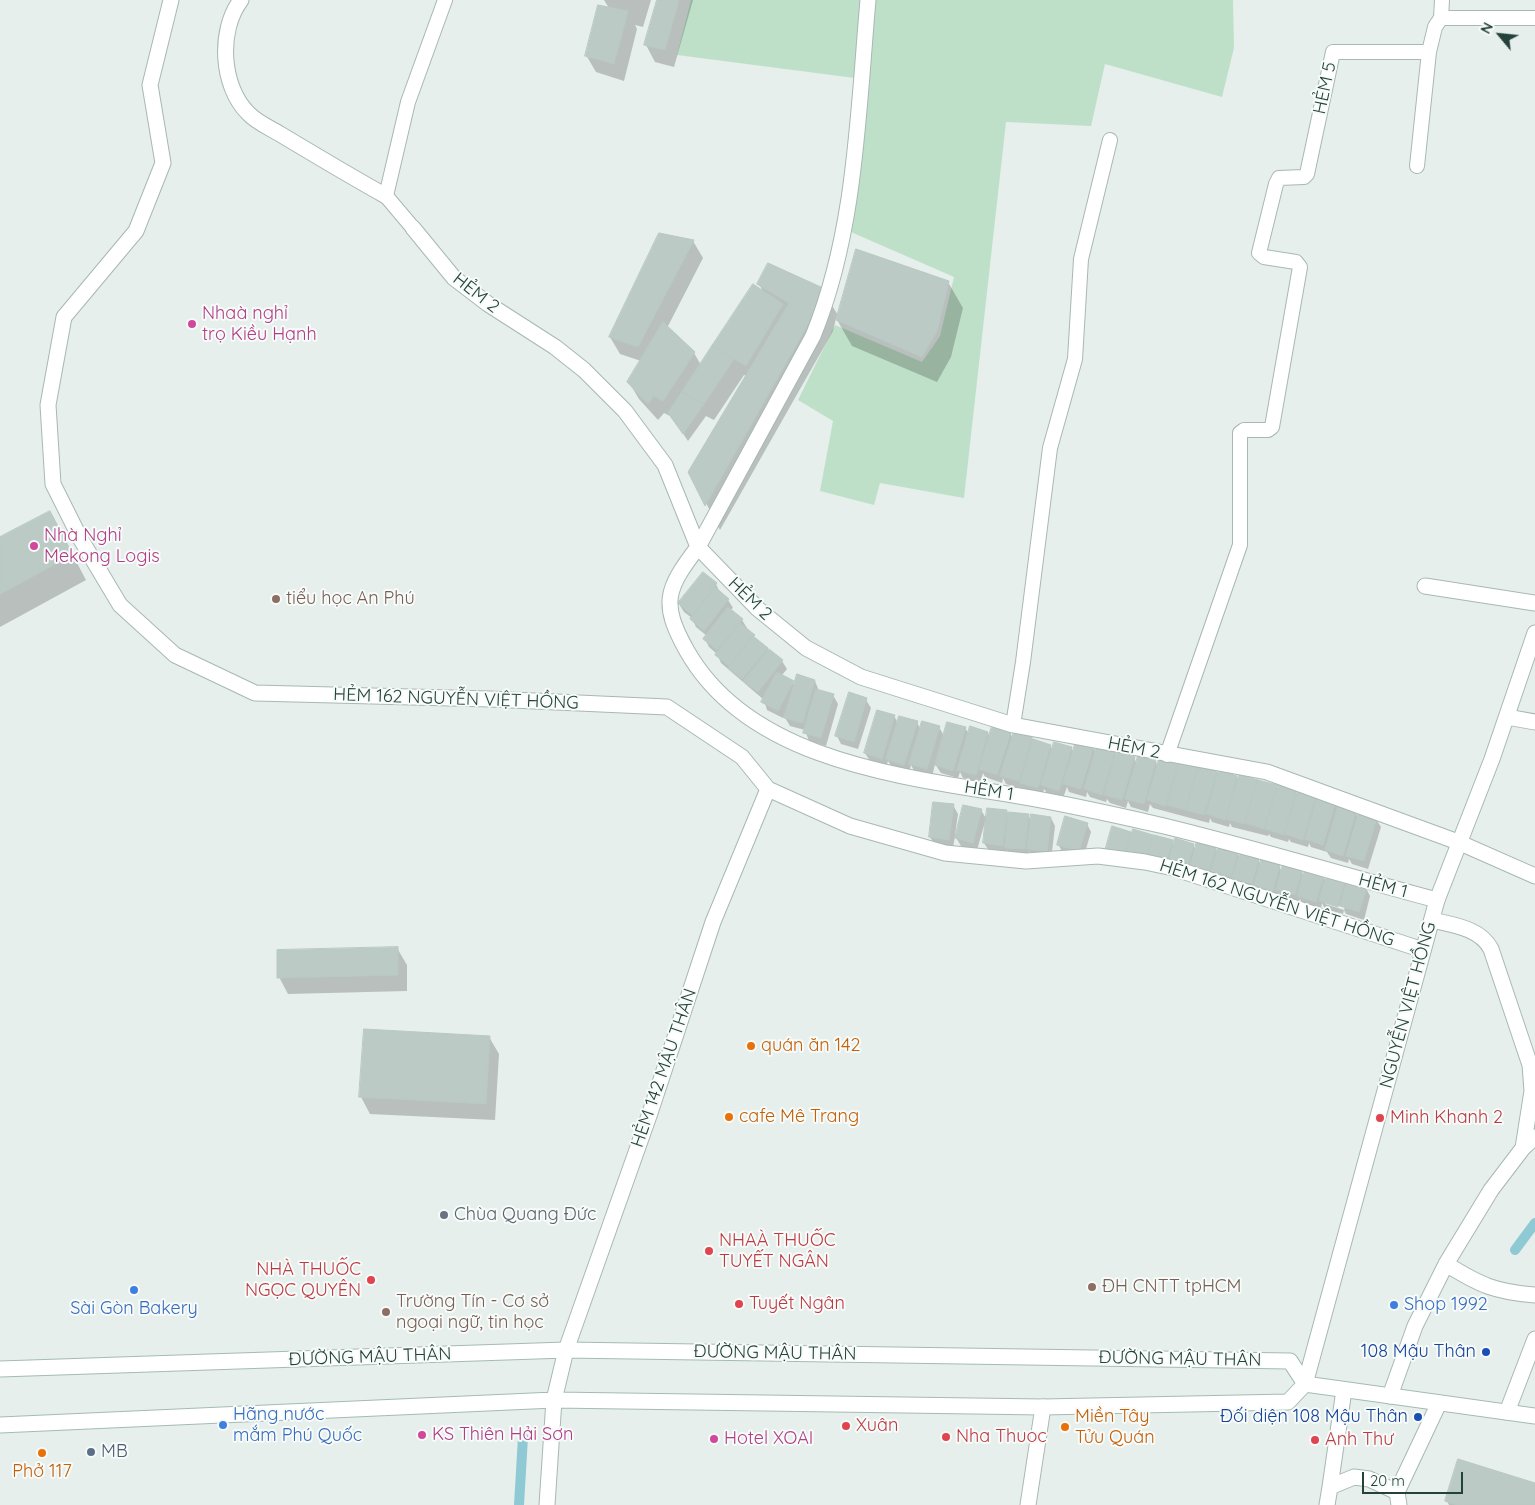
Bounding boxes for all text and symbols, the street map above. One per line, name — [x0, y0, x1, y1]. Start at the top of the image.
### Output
north arrow — [1475, 10, 1525, 60]
text: N — [1476, 19, 1497, 37]
street label: HẺM 5 — [1309, 60, 1341, 116]
street label: HẺM 2 — [448, 268, 504, 318]
place label: Nhaà nghỉ trọ Kiều Hạnh — [202, 303, 317, 346]
marker: Nhaà nghỉ trọ Kiều Hạnh — [186, 318, 198, 330]
place label: Nhà Nghỉ Mekong Logis — [44, 525, 160, 568]
marker: Nhà Nghỉ Mekong Logis — [28, 540, 40, 552]
street label: HẺM 2 — [723, 573, 777, 625]
place label: tiểu học An Phú — [286, 588, 415, 610]
marker: tiểu học An Phú — [270, 593, 282, 605]
street label: HẺM 162 NGUYỄN VIỆT HỒNG — [333, 684, 579, 714]
street label: HẺM 2 — [1106, 732, 1162, 764]
street label: HẺM 1 — [963, 776, 1015, 806]
street label: HẺM 162 NGUYỄN VIỆT HỒNG — [1157, 855, 1397, 951]
street label: HẺM 1 — [1356, 869, 1410, 903]
street label: NGUYỄN VIỆT HỒNG — [1375, 919, 1441, 1091]
street label: HẺM 142 MẬU THÂN — [627, 986, 701, 1150]
place label: quán ăn 142 — [761, 1035, 860, 1057]
marker: quán ăn 142 — [745, 1040, 757, 1052]
place label: cafe Mê Trang — [739, 1106, 859, 1128]
place label: Minh Khanh 2 — [1390, 1107, 1503, 1129]
marker: cafe Mê Trang — [723, 1111, 735, 1123]
marker: Minh Khanh 2 — [1374, 1112, 1386, 1124]
place label: Chùa Quang Đức — [454, 1204, 596, 1226]
marker: Chùa Quang Đức — [438, 1209, 450, 1221]
place label: NHAÀ THUỐC TUYẾT NGÂN — [719, 1230, 835, 1272]
marker: NHAÀ THUỐC TUYẾT NGÂN — [703, 1245, 715, 1257]
place label: NHÀ THUỐC NGỌC QUYÊN — [245, 1259, 361, 1302]
marker: NHÀ THUỐC NGỌC QUYÊN — [365, 1274, 377, 1286]
place label: ĐH CNTT tpHCM — [1102, 1276, 1241, 1298]
marker: ĐH CNTT tpHCM — [1086, 1281, 1098, 1293]
marker: Sài Gòn Bakery — [128, 1284, 140, 1296]
place label: Trường Tín - Cơ sở ngoại ngữ, tin học — [396, 1291, 549, 1334]
place label: Tuyết Ngân — [749, 1293, 845, 1315]
place label: Shop 1992 — [1404, 1294, 1488, 1316]
place label: Sài Gòn Bakery — [70, 1298, 198, 1320]
marker: Tuyết Ngân — [733, 1298, 745, 1310]
marker: Shop 1992 — [1388, 1299, 1400, 1311]
marker: Trường Tín - Cơ sở ngoại ngữ, tin học — [380, 1306, 392, 1318]
street label: ĐƯỜNG MẬU THÂN — [693, 1341, 857, 1365]
place label: 108 Mậu Thân — [1361, 1341, 1476, 1363]
street label: ĐƯỜNG MẬU THÂN — [288, 1343, 452, 1371]
marker: 108 Mậu Thân — [1480, 1346, 1492, 1358]
street label: ĐƯỜNG MẬU THÂN — [1098, 1347, 1262, 1371]
place label: Hãng nước mắm Phú Quốc — [233, 1404, 362, 1446]
place label: Miền Tây Tửu Quán — [1075, 1406, 1155, 1448]
place label: Đối diện 108 Mậu Thân — [1220, 1406, 1408, 1428]
marker: Đối diện 108 Mậu Thân — [1412, 1411, 1424, 1423]
place label: Xuân — [856, 1415, 898, 1437]
marker: Hãng nước mắm Phú Quốc — [217, 1419, 229, 1431]
marker: Xuân — [840, 1420, 852, 1432]
marker: Miền Tây Tửu Quán — [1059, 1421, 1071, 1433]
place label: KS Thiên Hải Sơn — [432, 1424, 573, 1446]
place label: Nha Thuoc — [956, 1426, 1047, 1448]
place label: Hotel XOAI — [724, 1428, 813, 1450]
marker: KS Thiên Hải Sơn — [416, 1429, 428, 1441]
place label: Anh Thư — [1325, 1429, 1394, 1451]
marker: Nha Thuoc — [940, 1431, 952, 1443]
marker: Hotel XOAI — [708, 1433, 720, 1445]
marker: Anh Thư — [1309, 1434, 1321, 1446]
place label: MB — [101, 1441, 128, 1463]
marker: MB — [85, 1446, 97, 1458]
marker: Phở 117 — [36, 1447, 48, 1459]
place label: Phở 117 — [12, 1461, 72, 1483]
scale bar — [1365, 1462, 1466, 1494]
text: 20 m — [1370, 1471, 1405, 1490]

